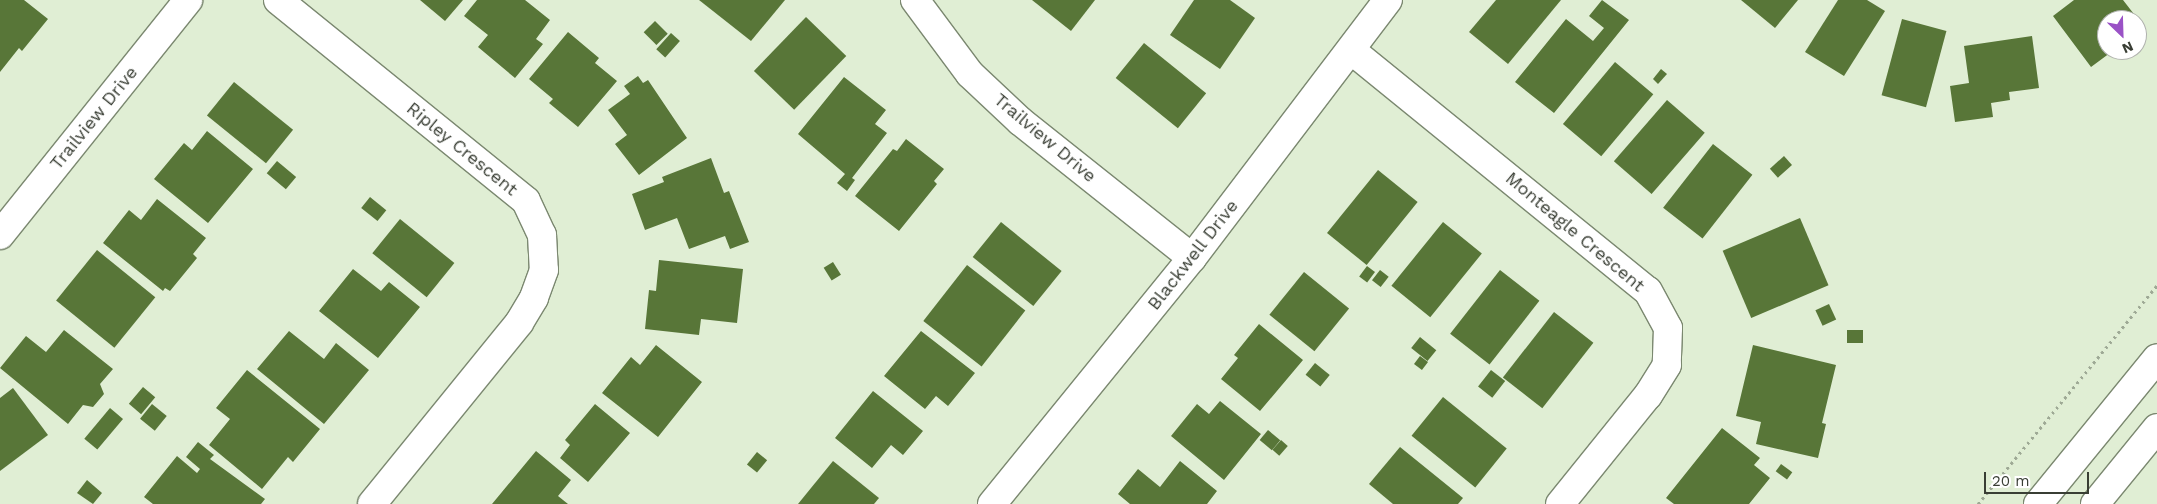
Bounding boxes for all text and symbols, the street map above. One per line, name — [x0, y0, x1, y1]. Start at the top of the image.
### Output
north arrow — [2097, 10, 2147, 60]
text: N — [2120, 38, 2136, 57]
street label: Trailview Drive — [46, 62, 142, 174]
street label: Trailview Drive — [989, 89, 1101, 187]
street label: Ripley Crescent — [402, 97, 522, 201]
street label: Monteagle Crescent — [1501, 167, 1649, 297]
street label: Blackwell Drive — [1143, 195, 1243, 315]
scale bar — [1987, 462, 2092, 494]
text: 20 m — [1992, 472, 2030, 490]

